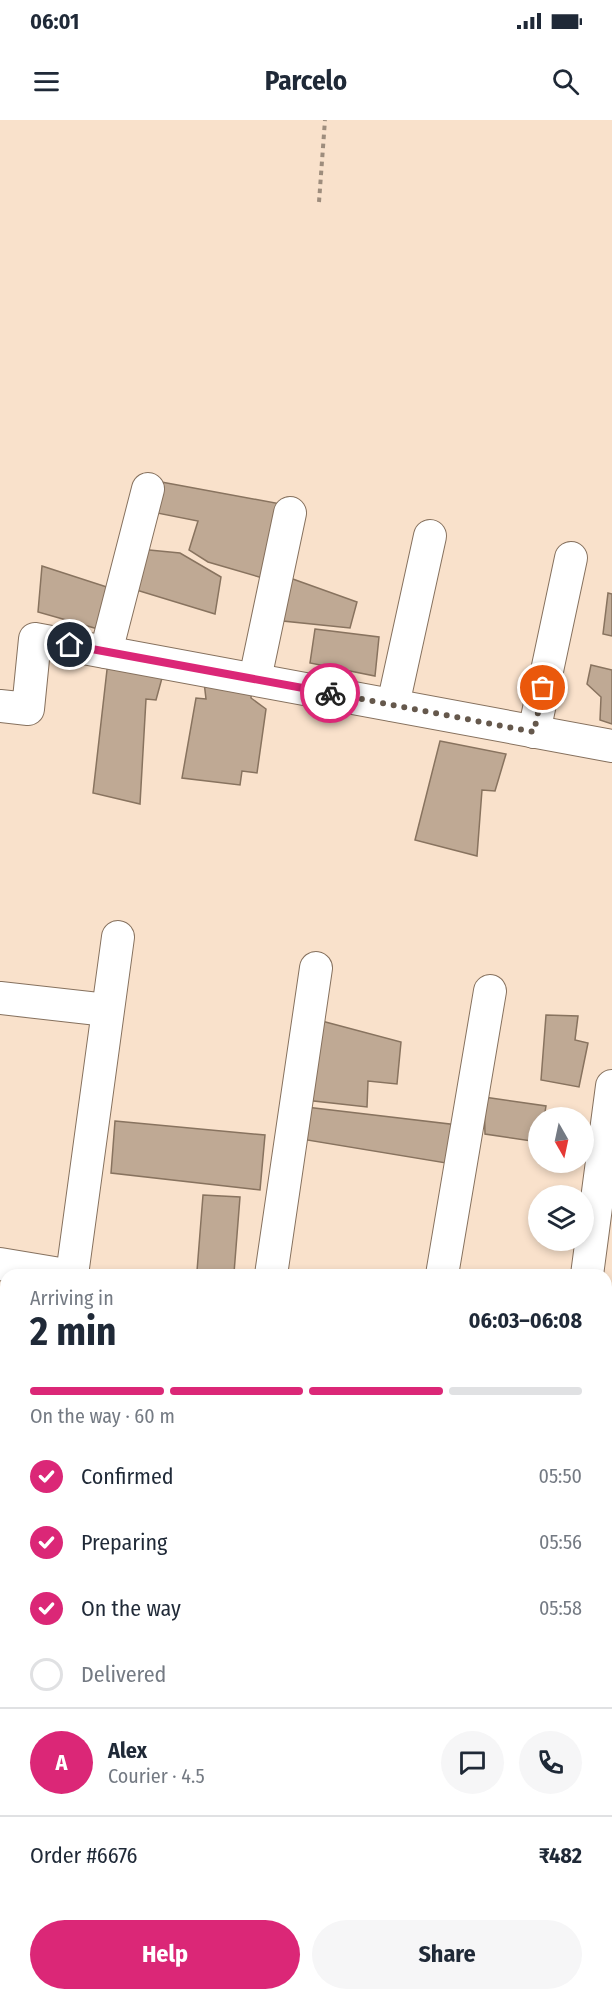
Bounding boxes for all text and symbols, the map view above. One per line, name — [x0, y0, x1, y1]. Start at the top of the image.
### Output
text: 06:01 — [30, 8, 79, 35]
icon: menu — [30, 65, 63, 98]
text: Parcelo — [265, 65, 347, 97]
icon: search — [549, 65, 582, 98]
pin — [44, 619, 95, 670]
icon: home — [53, 628, 86, 661]
pin — [517, 662, 568, 713]
courier — [300, 663, 360, 723]
icon: bag — [526, 671, 559, 704]
icon: bike — [314, 677, 347, 710]
north arrow — [528, 1107, 594, 1173]
map controls — [528, 1107, 594, 1251]
button: layers — [528, 1185, 594, 1251]
text: Arriving in — [30, 1286, 114, 1310]
text: 06:03–06:08 — [469, 1307, 582, 1334]
text: 2 min — [30, 1309, 116, 1355]
text: On the way · 60 m — [30, 1404, 175, 1428]
icon: check — [30, 1460, 63, 1493]
text: Confirmed — [81, 1463, 174, 1490]
text: 05:50 — [538, 1464, 582, 1488]
icon: check — [30, 1526, 63, 1559]
text: Preparing — [81, 1529, 167, 1556]
text: 05:56 — [539, 1530, 582, 1554]
icon: check — [30, 1592, 63, 1625]
text: On the way — [81, 1595, 181, 1622]
text: 05:58 — [539, 1596, 582, 1620]
text: Delivered — [81, 1661, 166, 1688]
button: chat — [441, 1731, 504, 1794]
button: phone — [519, 1731, 582, 1794]
text: Alex — [108, 1737, 147, 1764]
text: A — [56, 1749, 67, 1776]
text: Courier · 4.5 — [108, 1764, 205, 1788]
text: Order #6676 — [30, 1842, 137, 1869]
text: ₹482 — [539, 1842, 582, 1869]
button: Help — [30, 1920, 300, 1989]
button: Share — [312, 1920, 582, 1989]

